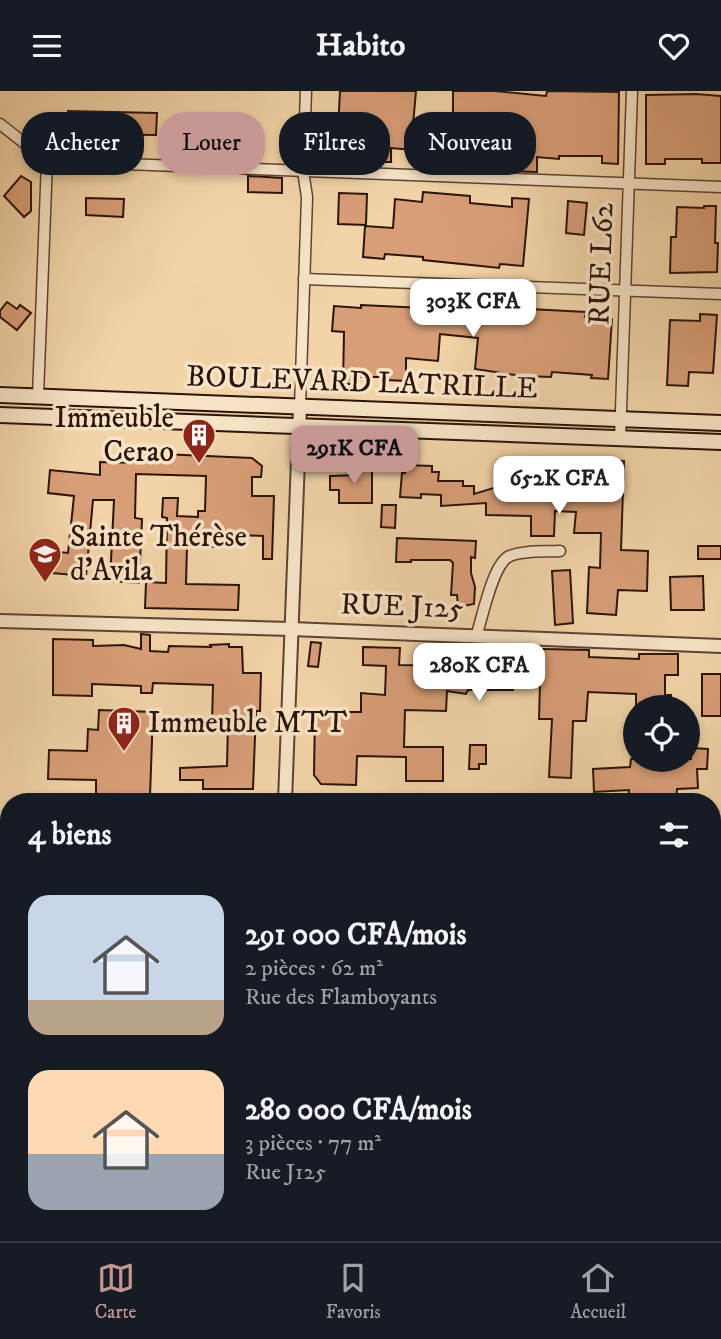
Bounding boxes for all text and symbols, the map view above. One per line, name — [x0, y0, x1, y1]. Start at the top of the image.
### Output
text: Habito — [316, 26, 405, 66]
icon: menu — [28, 27, 66, 65]
icon: heart — [655, 27, 693, 65]
chip: Acheter — [21, 112, 144, 175]
chip: Louer — [158, 112, 265, 175]
chip: Filtres — [279, 112, 390, 175]
chip: Nouveau — [404, 112, 536, 175]
street label: RUE L62 — [581, 202, 623, 326]
pin: 303K CFA — [401, 279, 545, 339]
text: 303K CFA — [426, 287, 520, 316]
street label: BOULEVARD LATRILLE — [186, 358, 538, 408]
place label: Immeuble Cerao — [54, 400, 174, 471]
building icon: Immeuble Cerao — [180, 416, 218, 465]
pin: 291K CFA — [282, 427, 426, 486]
text: 291K CFA — [306, 434, 402, 463]
pin: 652K CFA — [487, 457, 631, 516]
text: 652K CFA — [509, 464, 609, 493]
place label: Sainte Thérèse d’Avila — [70, 519, 247, 590]
school or university icon: Sainte Thérèse d’Avila — [26, 535, 64, 584]
street label: RUE J125 — [340, 586, 464, 628]
pin: 280K CFA — [407, 643, 551, 703]
text: 280K CFA — [429, 651, 529, 680]
map controls — [623, 695, 700, 772]
button: locate — [623, 695, 700, 772]
building icon: Immeuble MTT — [105, 704, 143, 753]
place label: Immeuble MTT — [148, 705, 348, 742]
icon: filters — [655, 816, 693, 854]
text: 4 biens — [28, 817, 112, 854]
text: 291 000 CFA/mois — [245, 917, 466, 954]
icon: home — [84, 923, 168, 1007]
text: 2 pièces · 62 m² — [245, 954, 383, 983]
text: Rue des Flamboyants — [245, 983, 437, 1012]
text: 280 000 CFA/mois — [245, 1092, 472, 1129]
icon: home — [84, 1098, 168, 1182]
text: 3 pièces · 77 m² — [245, 1129, 381, 1158]
text: Rue J125 — [245, 1158, 326, 1187]
tab: Carte — [95, 1259, 136, 1324]
tab: Favoris — [326, 1259, 381, 1324]
tab: Accueil — [570, 1259, 626, 1324]

